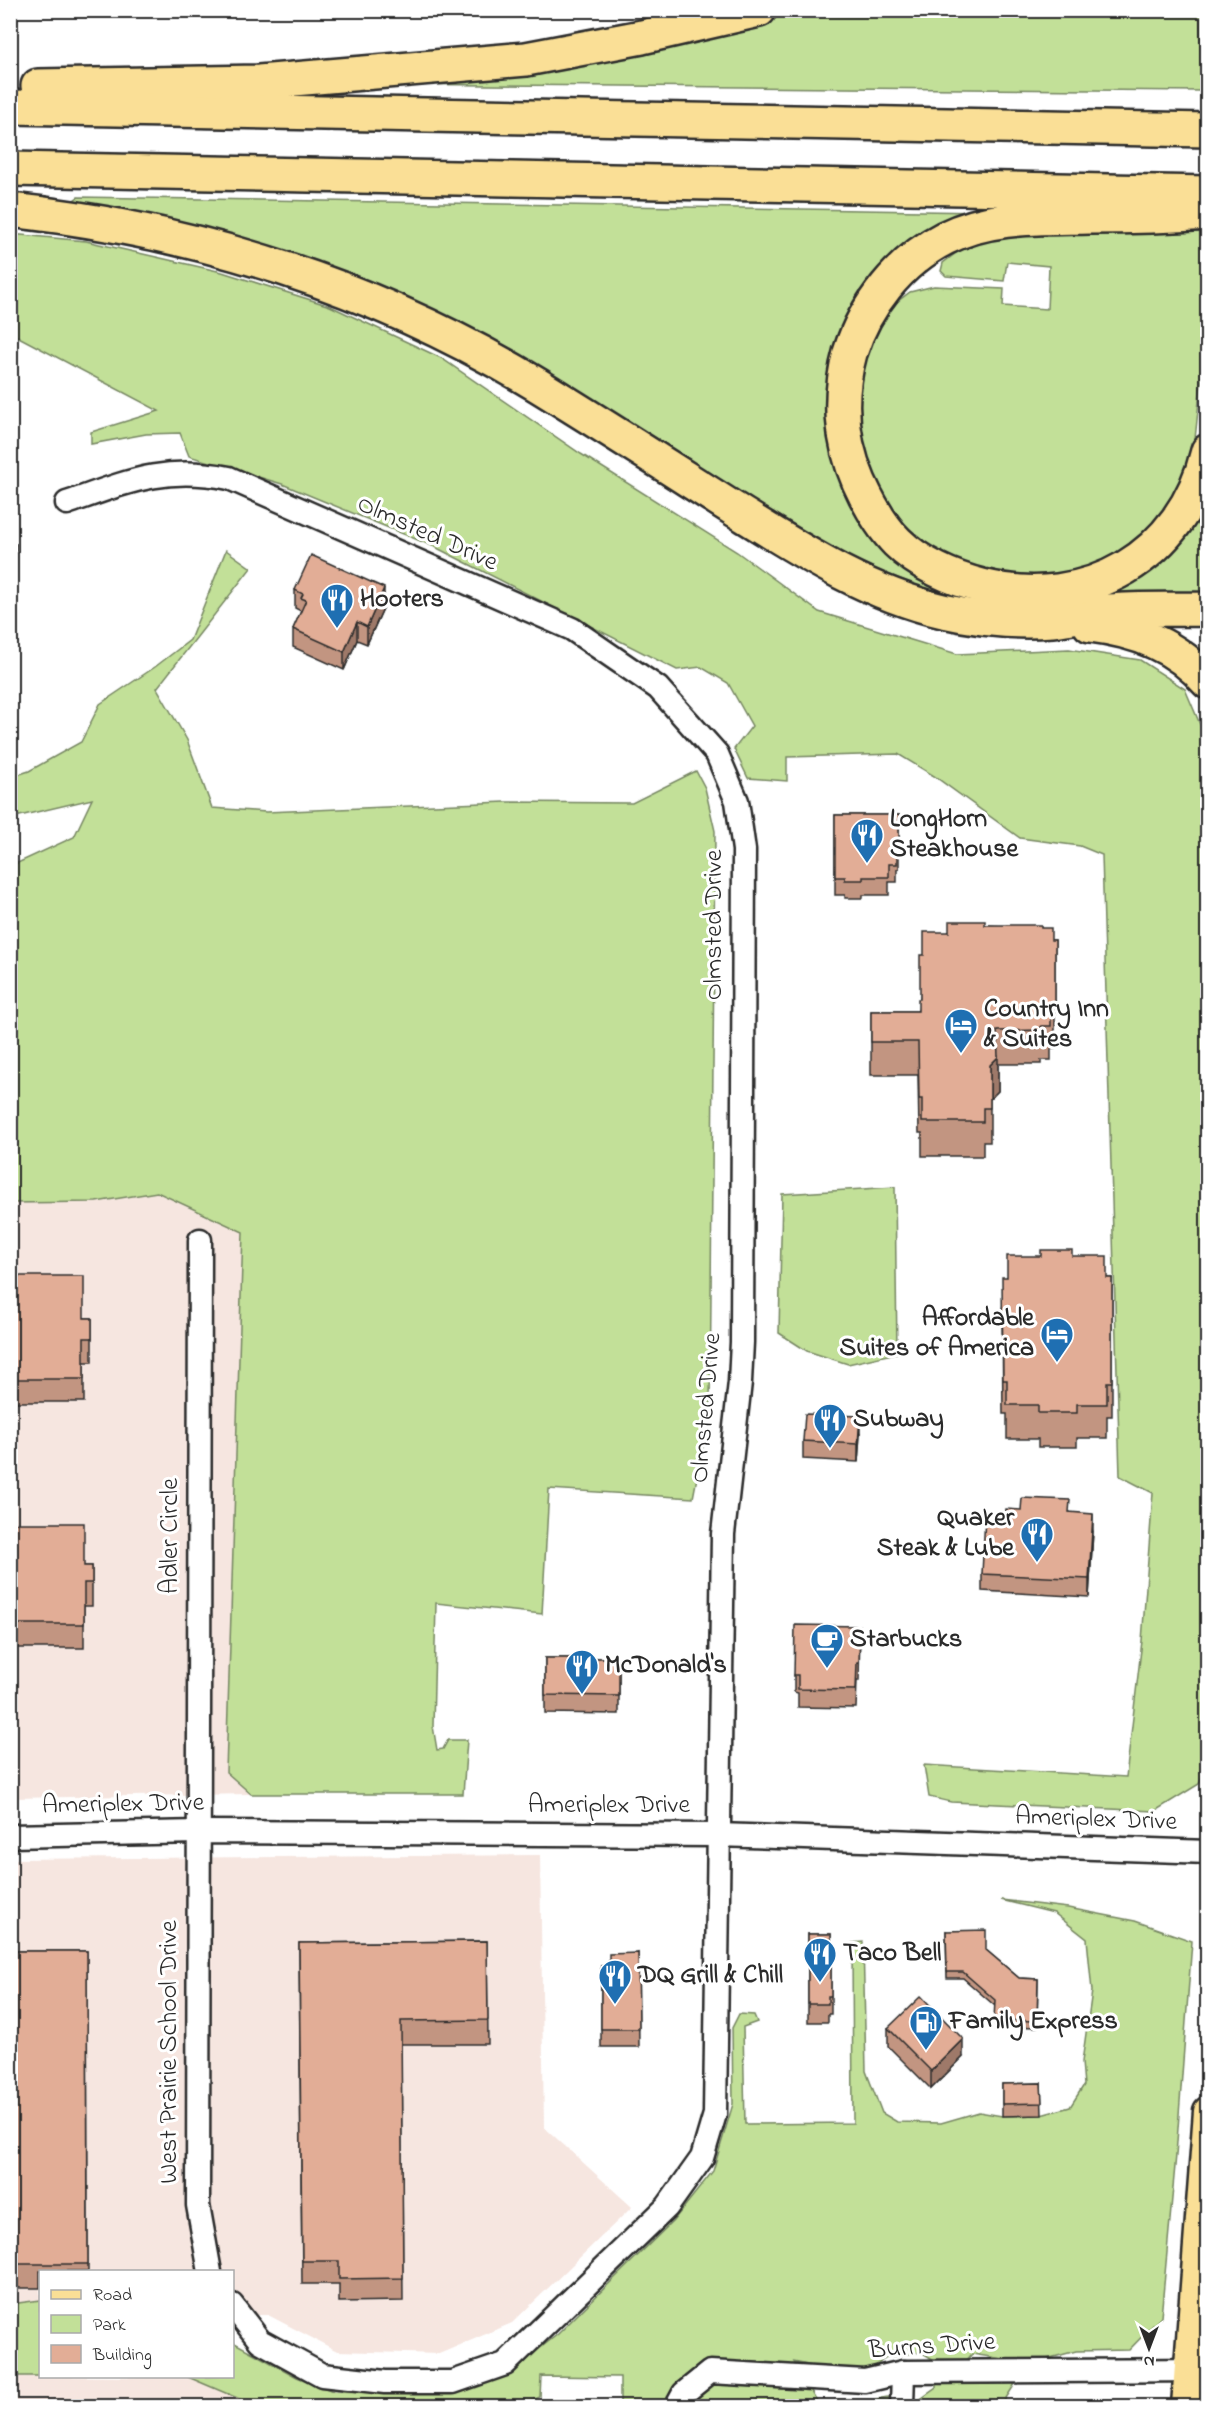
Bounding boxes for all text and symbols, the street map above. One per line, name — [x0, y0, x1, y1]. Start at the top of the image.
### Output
street label: Olmsted Drive — [350, 486, 504, 582]
place label: Hooters — [360, 581, 444, 619]
restaurant icon: Hooters — [319, 582, 355, 629]
place label: LongHorn Steakhouse — [890, 801, 1019, 869]
restaurant icon: LongHorn Steakhouse — [849, 817, 885, 864]
street label: Olmsted Drive — [696, 849, 734, 1000]
place label: Country Inn & Suites — [983, 991, 1109, 1059]
hotel icon: Country Inn & Suites — [943, 1007, 979, 1054]
place label: Affordable Suites of America — [839, 1300, 1035, 1368]
hotel icon: Affordable Suites of America — [1039, 1316, 1075, 1363]
street label: Olmsted Drive — [682, 1331, 733, 1485]
place label: Subway — [853, 1401, 944, 1439]
restaurant icon: Subway — [812, 1402, 848, 1449]
street label: Adler Circle — [152, 1478, 190, 1594]
place label: Quaker Steak & Lube — [877, 1500, 1015, 1568]
restaurant icon: Quaker Steak & Lube — [1019, 1516, 1055, 1563]
place label: Starbucks — [850, 1621, 962, 1659]
cafe icon: Starbucks — [809, 1622, 845, 1669]
place label: McDonald's — [605, 1647, 727, 1685]
restaurant icon: McDonald's — [564, 1648, 600, 1695]
street label: Ameriplex Drive — [41, 1785, 205, 1825]
street label: Ameriplex Drive — [528, 1787, 691, 1825]
street label: Ameriplex Drive — [1014, 1798, 1178, 1842]
street label: West Prairie School Drive — [151, 1920, 189, 2184]
place label: Taco Bell — [843, 1935, 941, 1973]
restaurant icon: Taco Bell — [802, 1936, 838, 1983]
place label: DQ Grill & Chill — [637, 1957, 783, 1995]
restaurant icon: DQ Grill & Chill — [597, 1958, 633, 2005]
place label: Family Express — [947, 2003, 1118, 2041]
fuel station icon: Family Express — [908, 2004, 944, 2051]
legend — [39, 2270, 234, 2378]
text: Road — [93, 2283, 132, 2309]
text: Park — [93, 2313, 126, 2339]
north arrow — [1119, 2318, 1179, 2378]
street label: Burns Drive — [866, 2324, 997, 2370]
text: Building — [92, 2343, 152, 2370]
text: N — [1143, 2349, 1154, 2373]

